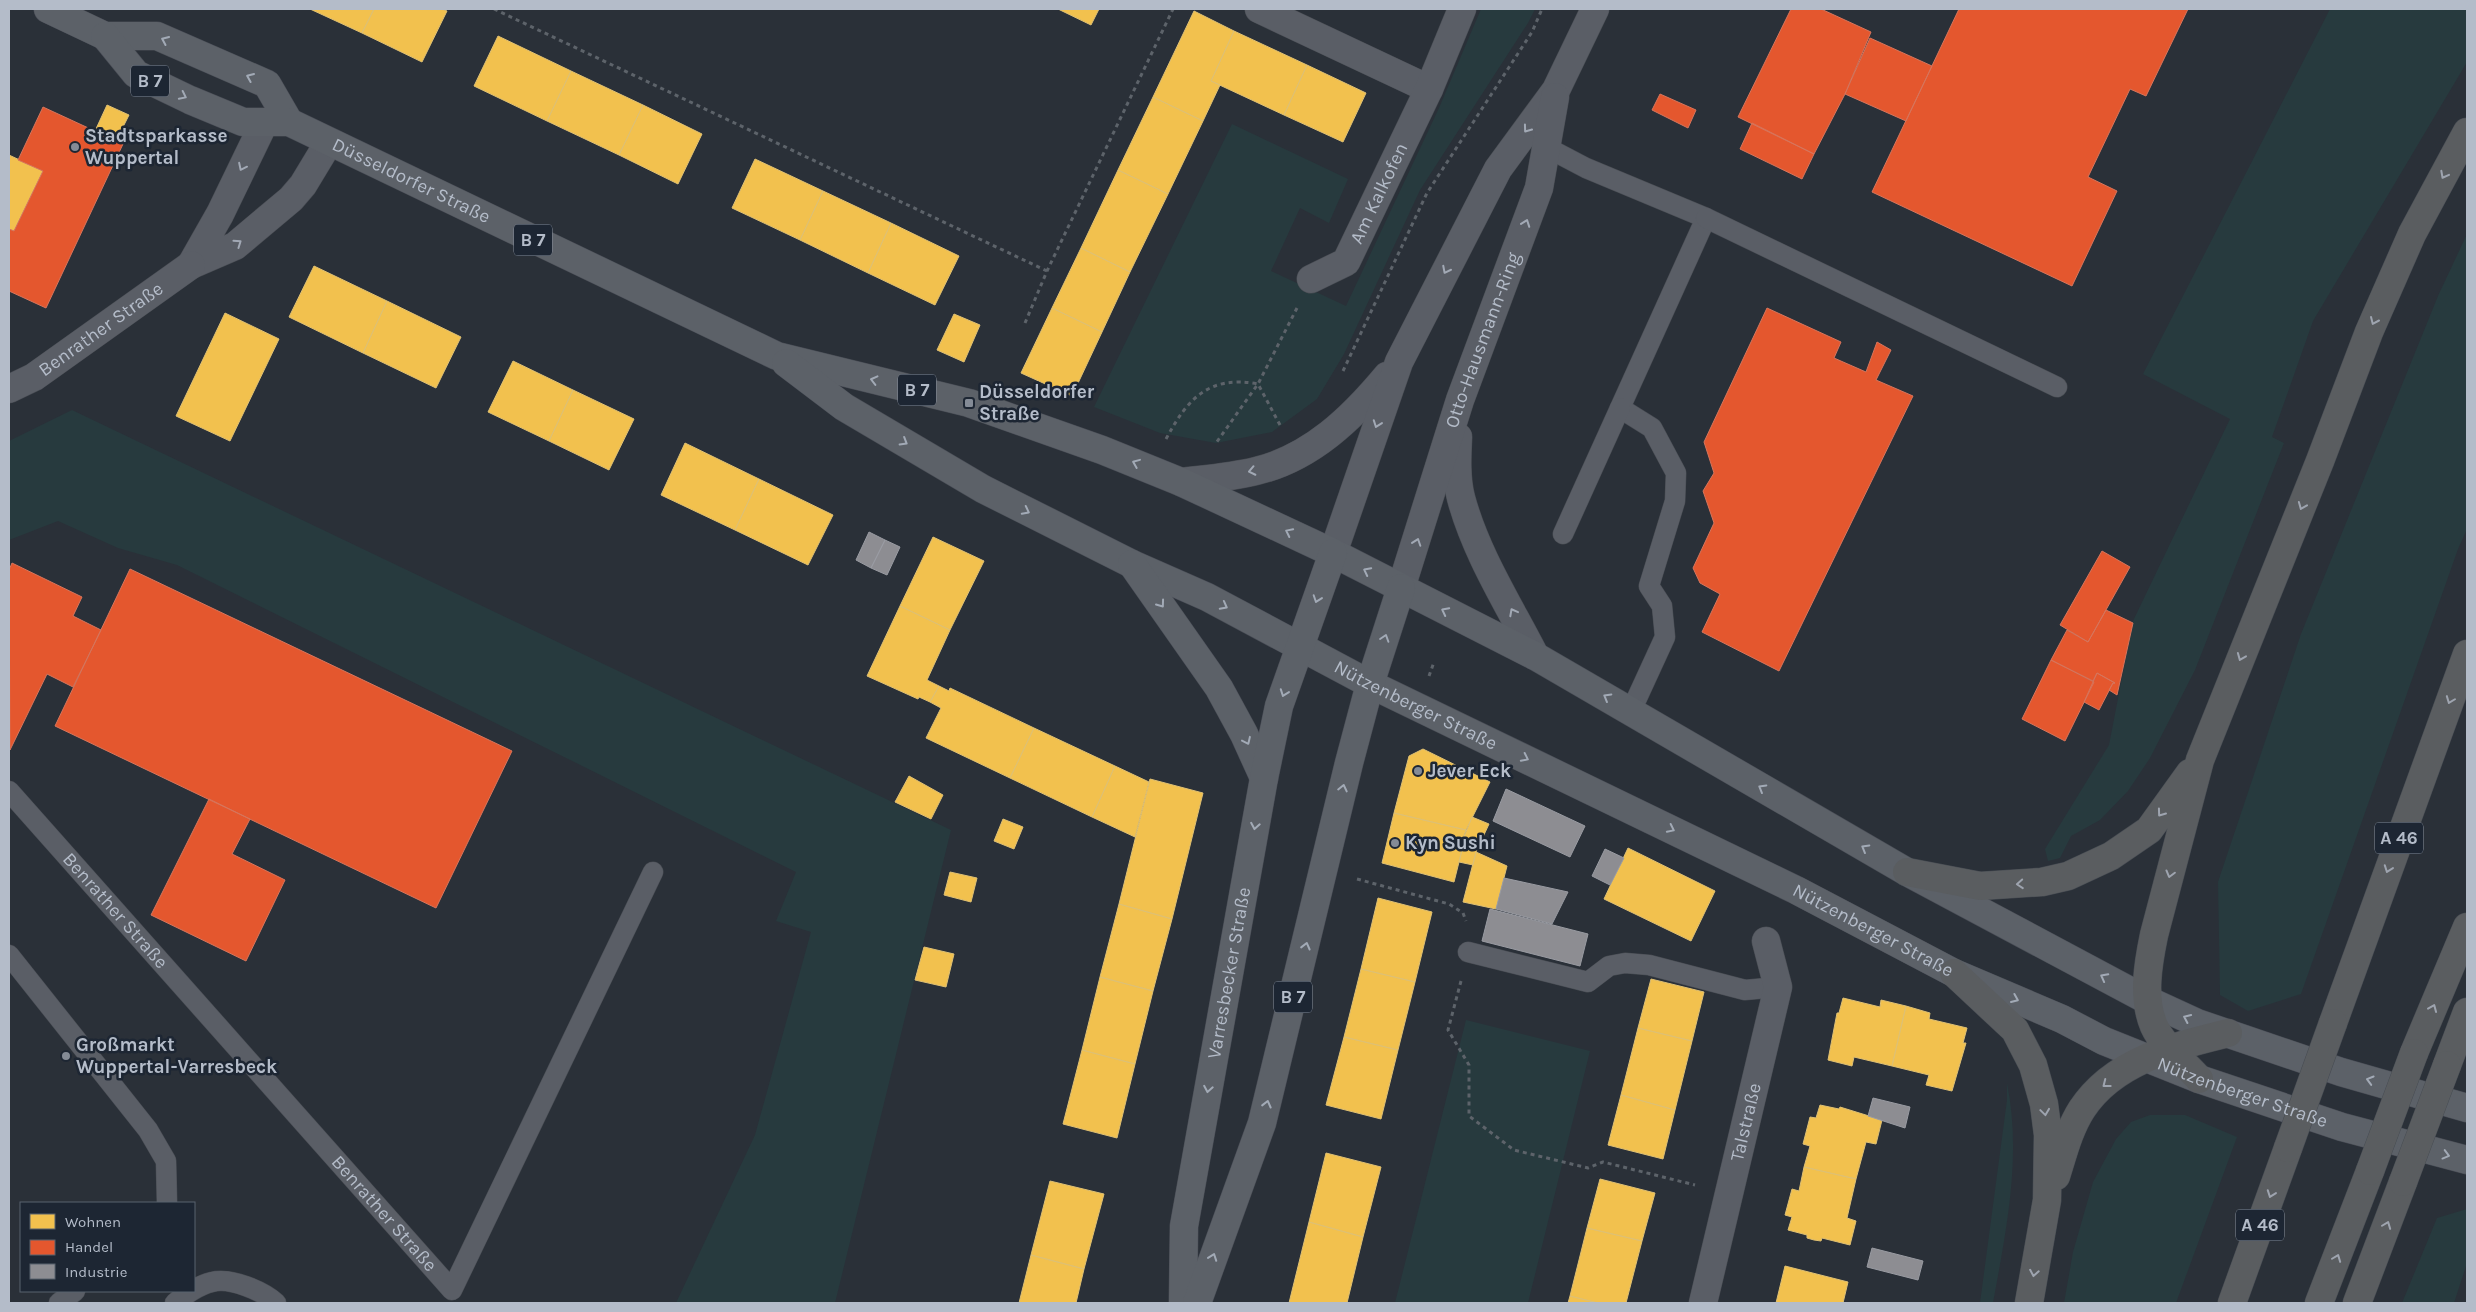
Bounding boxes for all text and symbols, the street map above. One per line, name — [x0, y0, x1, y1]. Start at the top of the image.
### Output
one-way arrow — [161, 36, 170, 47]
road number: B 7 — [131, 66, 169, 96]
one-way arrow — [246, 73, 255, 84]
one-way arrow — [178, 90, 187, 101]
one-way arrow — [1524, 123, 1533, 133]
place label: Stadtsparkasse Wuppertal — [85, 125, 228, 169]
street label: Düsseldorfer Straße — [329, 133, 494, 228]
street label: Am Kalkofen — [1345, 139, 1412, 247]
marker: Stadtsparkasse Wuppertal — [69, 141, 81, 153]
one-way arrow — [238, 162, 248, 171]
one-way arrow — [2440, 169, 2450, 178]
one-way arrow — [1520, 219, 1530, 228]
road number: B 7 — [514, 224, 552, 256]
one-way arrow — [232, 240, 242, 249]
street label: Otto-Hausmann-Ring — [1441, 249, 1525, 431]
one-way arrow — [1442, 264, 1452, 273]
street label: Benrather Straße — [35, 277, 167, 381]
one-way arrow — [2369, 316, 2380, 325]
road number: B 7 — [898, 374, 936, 406]
one-way arrow — [870, 375, 879, 386]
place label: Düsseldorfer Straße — [979, 381, 1095, 425]
marker: Düsseldorfer Straße — [963, 397, 975, 409]
one-way arrow — [1373, 419, 1383, 428]
one-way arrow — [898, 436, 907, 446]
one-way arrow — [1132, 459, 1140, 469]
one-way arrow — [1247, 466, 1256, 476]
one-way arrow — [2297, 501, 2308, 510]
one-way arrow — [1021, 505, 1030, 515]
one-way arrow — [1286, 528, 1295, 538]
one-way arrow — [1411, 538, 1421, 547]
one-way arrow — [1364, 567, 1373, 577]
one-way arrow — [1313, 594, 1323, 603]
one-way arrow — [1155, 598, 1163, 607]
one-way arrow — [1219, 600, 1228, 610]
one-way arrow — [1441, 606, 1450, 617]
one-way arrow — [1509, 609, 1519, 618]
one-way arrow — [1380, 634, 1390, 643]
one-way arrow — [2236, 652, 2246, 660]
street label: Nützenberger Straße — [1330, 656, 1501, 755]
one-way arrow — [1280, 688, 1290, 696]
one-way arrow — [1604, 694, 1613, 704]
one-way arrow — [2446, 695, 2456, 704]
one-way arrow — [1241, 736, 1251, 745]
one-way arrow — [1520, 751, 1529, 762]
place label: Jever Eck — [1428, 760, 1511, 782]
marker: Jever Eck — [1412, 765, 1424, 777]
one-way arrow — [1337, 784, 1348, 793]
one-way arrow — [1759, 785, 1768, 795]
one-way arrow — [2158, 807, 2167, 817]
one-way arrow — [1250, 821, 1261, 830]
one-way arrow — [1666, 822, 1675, 832]
road number: A 46 — [2375, 822, 2423, 854]
place label: Kyn Sushi — [1405, 832, 1496, 854]
marker: Kyn Sushi — [1389, 837, 1401, 849]
one-way arrow — [1862, 844, 1871, 854]
street label: Benrather Straße — [58, 848, 172, 973]
one-way arrow — [2384, 864, 2394, 873]
one-way arrow — [2165, 870, 2175, 878]
one-way arrow — [2016, 878, 2024, 889]
street label: Nützenberger Straße — [1789, 879, 1957, 982]
street label: Varresbecker Straße — [1203, 885, 1255, 1061]
one-way arrow — [1300, 942, 1311, 951]
one-way arrow — [2100, 974, 2109, 984]
road number: B 7 — [1274, 982, 1312, 1012]
one-way arrow — [2010, 993, 2019, 1003]
one-way arrow — [2427, 1004, 2438, 1013]
one-way arrow — [2183, 1014, 2192, 1025]
place label: Großmarkt Wuppertal-Varresbeck — [76, 1034, 277, 1078]
marker: Großmarkt Wuppertal-Varresbeck — [60, 1050, 72, 1062]
street label: Nützenberger Straße — [2154, 1052, 2330, 1132]
one-way arrow — [2366, 1076, 2375, 1086]
one-way arrow — [2103, 1078, 2112, 1087]
street label: Talstraße — [1726, 1081, 1766, 1163]
one-way arrow — [1203, 1085, 1213, 1093]
one-way arrow — [1261, 1100, 1272, 1109]
one-way arrow — [2039, 1108, 2050, 1116]
one-way arrow — [2442, 1149, 2451, 1160]
street label: Benrather Straße — [327, 1151, 441, 1276]
one-way arrow — [2267, 1189, 2277, 1197]
legend — [20, 1202, 195, 1292]
road number: A 46 — [2236, 1210, 2284, 1240]
text: Wohnen — [65, 1213, 121, 1231]
one-way arrow — [2381, 1221, 2391, 1230]
text: Handel — [65, 1238, 113, 1256]
one-way arrow — [1207, 1254, 1217, 1262]
one-way arrow — [2330, 1254, 2341, 1263]
text: Industrie — [65, 1263, 127, 1281]
one-way arrow — [2030, 1268, 2040, 1277]

